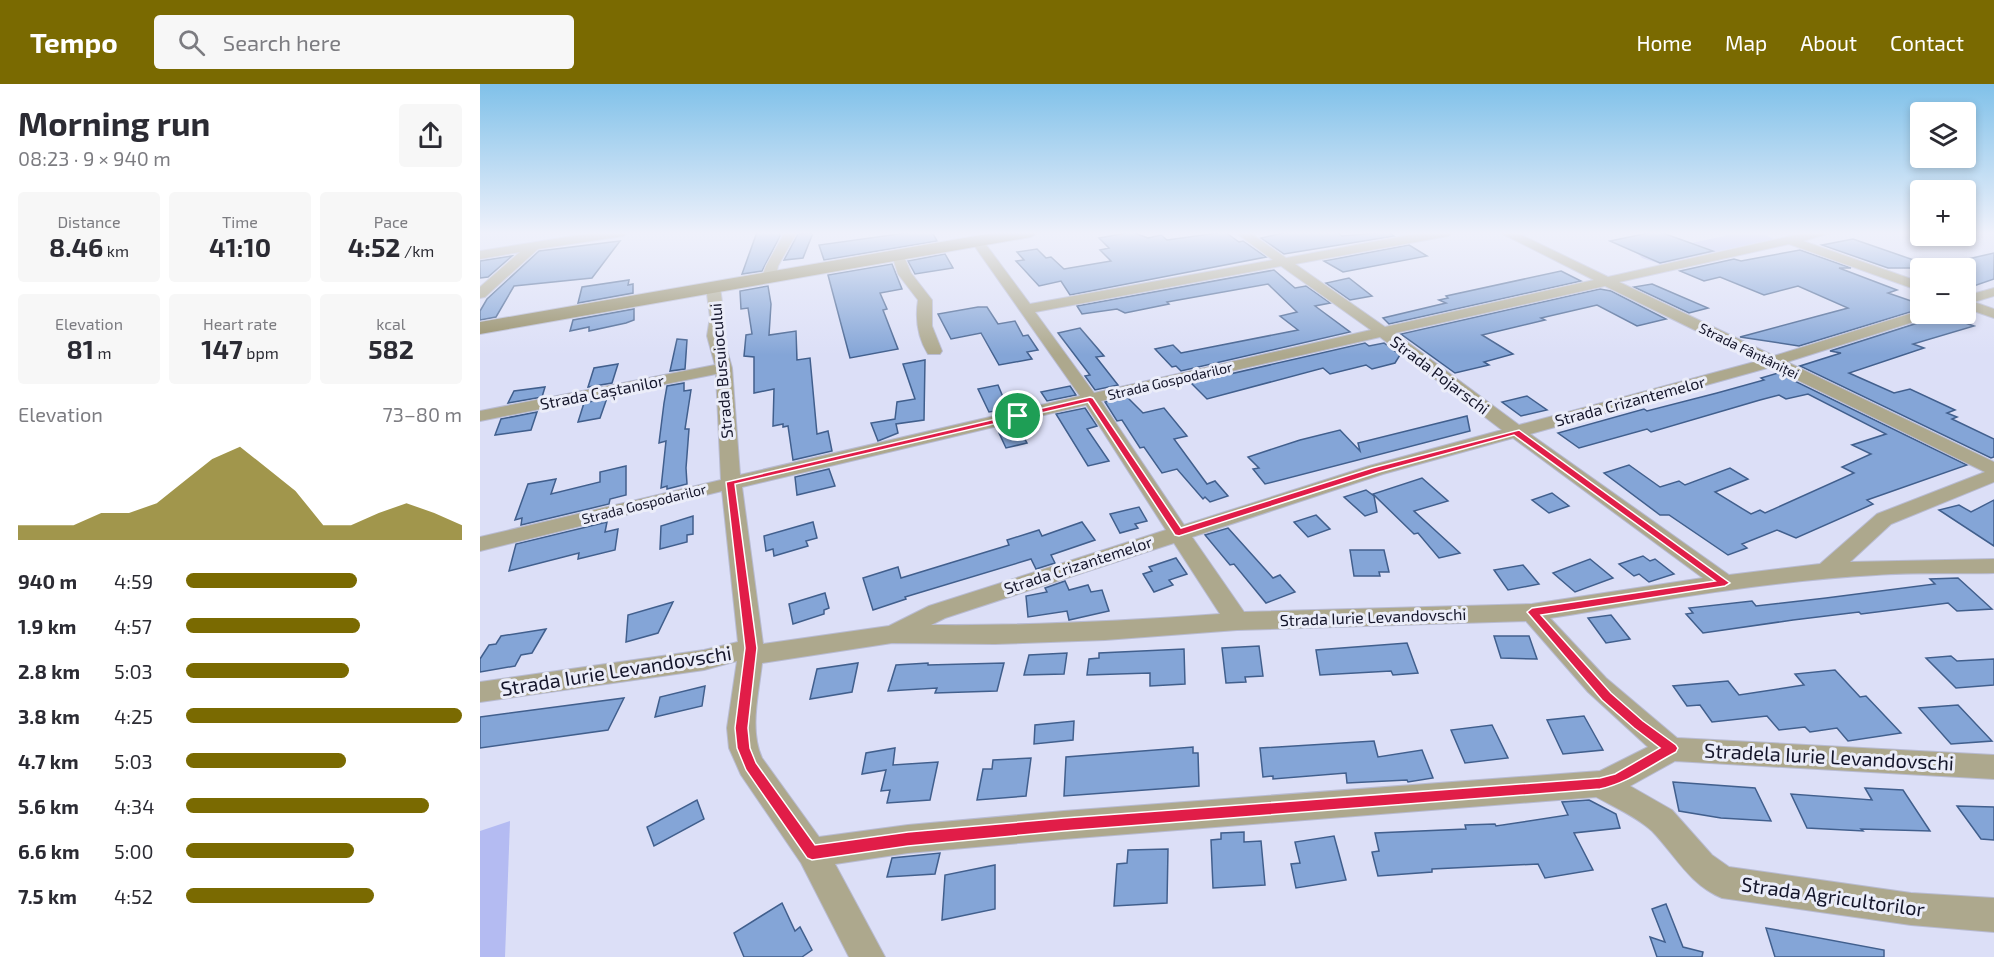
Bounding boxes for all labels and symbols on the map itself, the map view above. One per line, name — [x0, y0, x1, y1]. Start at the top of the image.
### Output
street label: Strada Busuiocului — [705, 303, 736, 440]
street label: Strada Fântâniței — [1696, 319, 1802, 383]
street label: Strada Pojarschi — [1387, 331, 1493, 419]
street label: Strada Gospodarilor — [1106, 358, 1234, 403]
street label: Strada Caștanilor — [538, 370, 667, 415]
street label: Strada Crizantemelor — [1553, 371, 1708, 430]
pin — [992, 390, 1043, 441]
street label: Strada Gospodarilor — [580, 480, 708, 527]
street label: Strada Crizantemelor — [1001, 531, 1155, 598]
street label: Strada Iurie Levandovschi — [1279, 604, 1467, 629]
street label: Strada Iurie Levandovschi — [499, 640, 733, 700]
street label: Stradela Iurie Levandovschi — [1704, 737, 1954, 775]
street label: Strada Agricultorilor — [1740, 871, 1926, 921]

